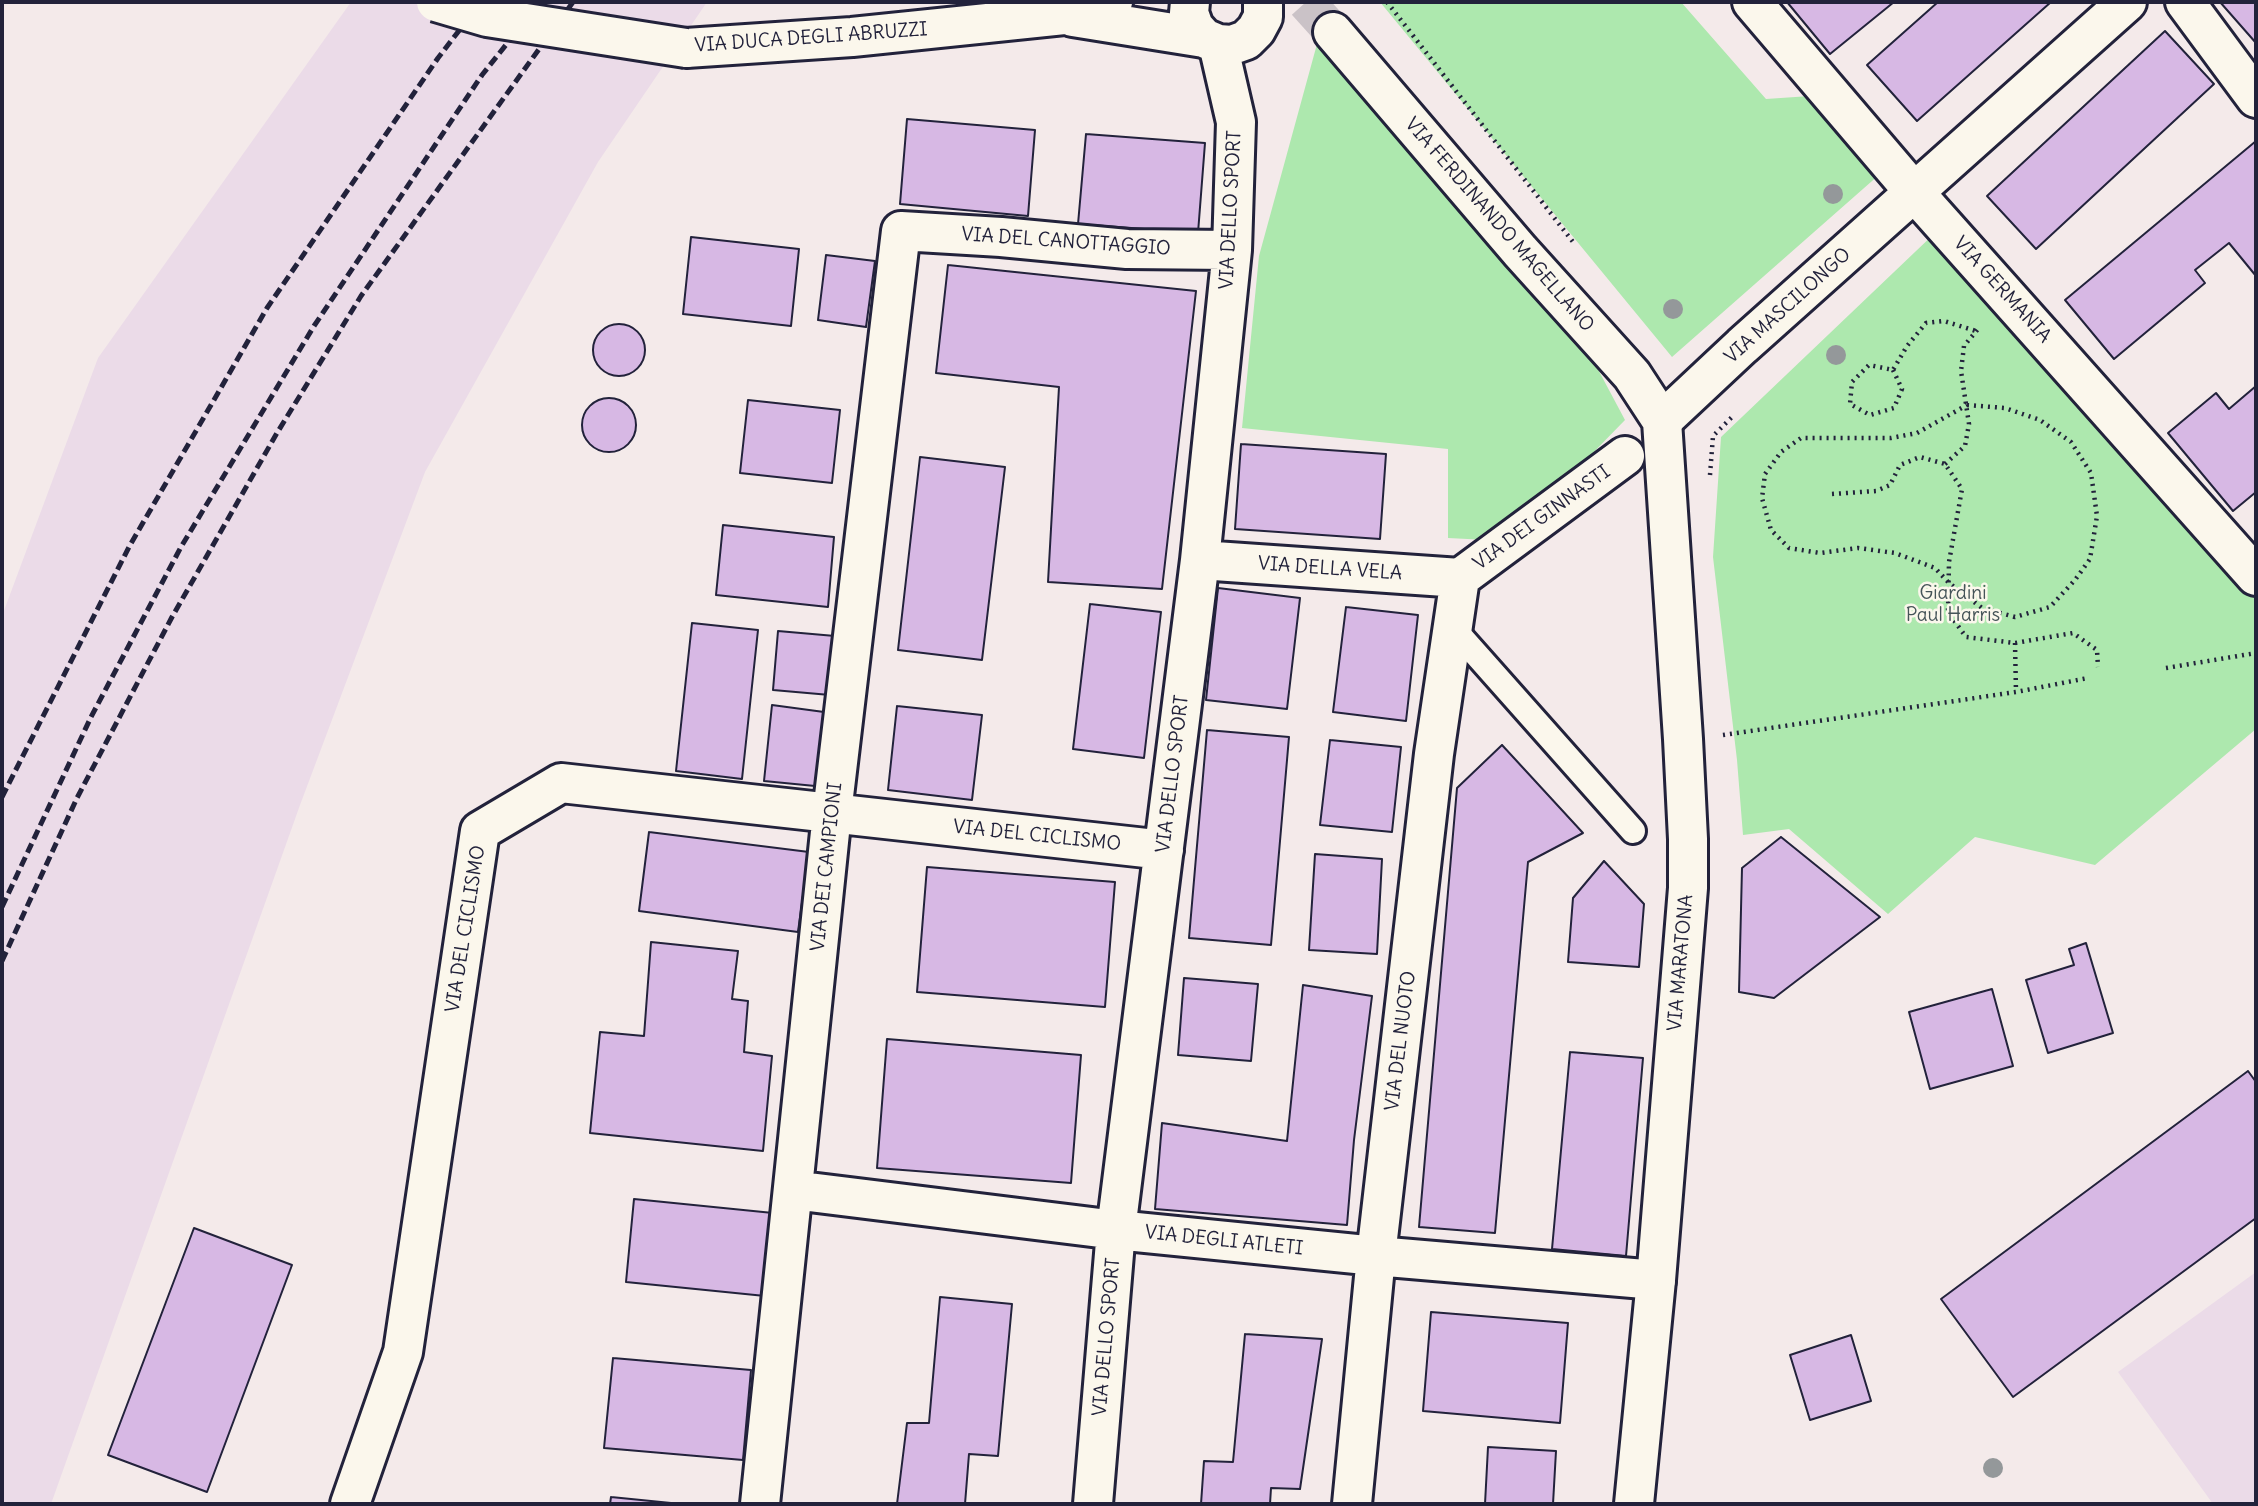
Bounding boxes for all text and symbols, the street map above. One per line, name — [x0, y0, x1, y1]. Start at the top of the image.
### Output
street label: VIA DUCA DEGLI ABRUZZI — [694, 18, 928, 58]
street label: VIA FERDINANDO MAGELLANO — [1400, 113, 1598, 337]
street label: VIA DELLO SPORT — [1215, 130, 1247, 290]
street label: VIA DEL CANOTTAGGIO — [961, 223, 1171, 261]
street label: VIA GERMANIA — [1948, 232, 2056, 348]
street label: VIA MASCILONGO — [1720, 243, 1856, 369]
street label: VIA DEI GINNASTI — [1469, 461, 1615, 575]
street label: VIA DELLA VELA — [1257, 553, 1403, 585]
park label: Giardini Paul Harris — [1906, 583, 2000, 627]
street label: VIA DELLO SPORT — [1152, 694, 1194, 854]
street label: VIA DEI CAMPIONI — [807, 781, 847, 953]
street label: VIA DEL CICLISMO — [952, 816, 1122, 856]
street label: VIA DEL CICLISMO — [442, 844, 490, 1014]
street label: VIA MARATONA — [1664, 894, 1698, 1032]
street label: VIA DEL NUOTO — [1381, 970, 1421, 1112]
street label: VIA DEGLI ATLETI — [1144, 1221, 1304, 1261]
street label: VIA DELLO SPORT — [1089, 1257, 1125, 1417]

